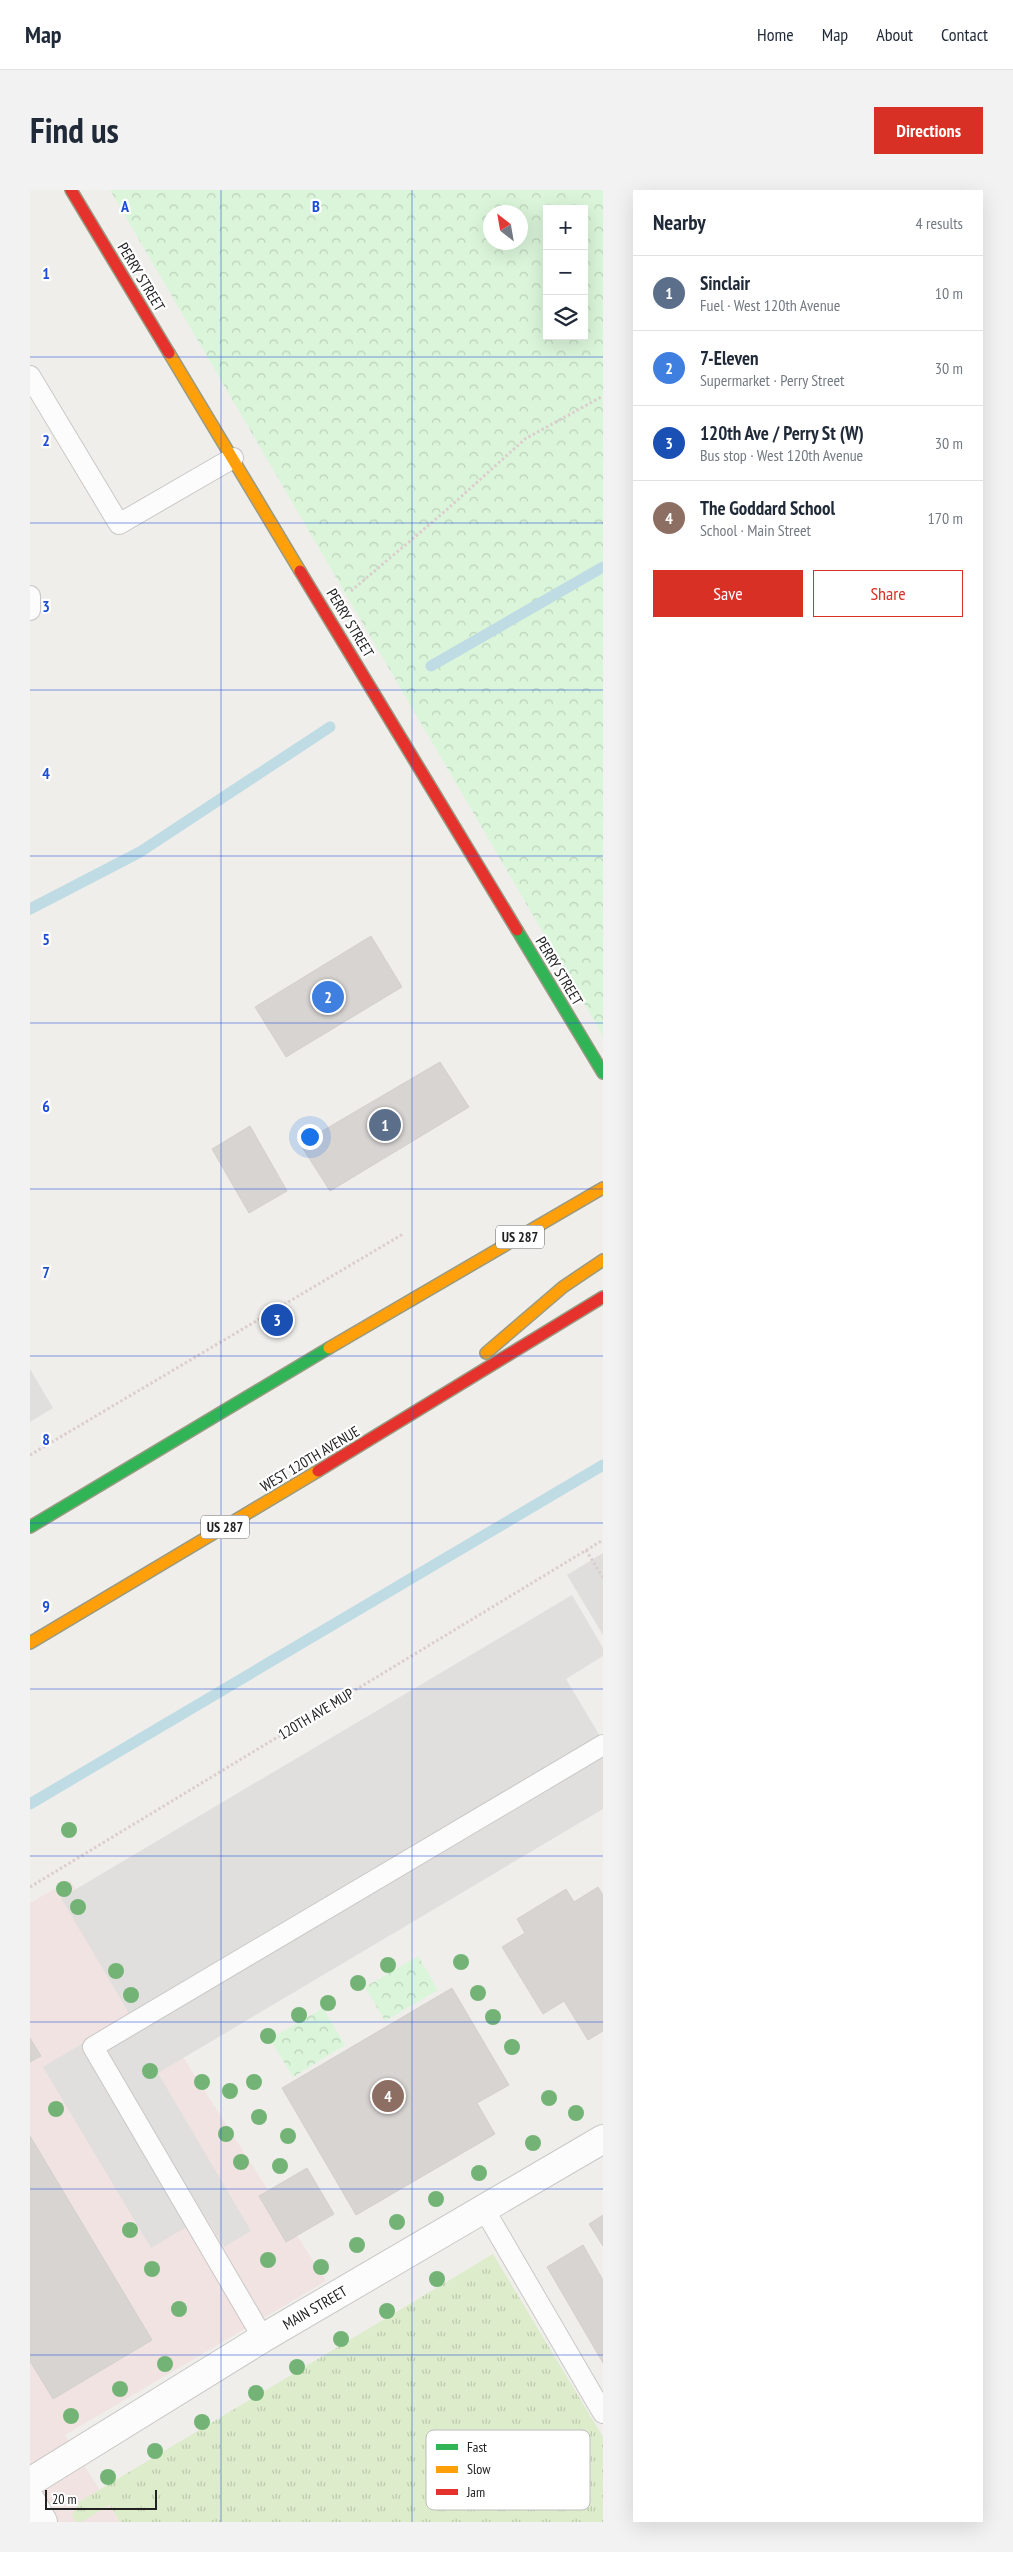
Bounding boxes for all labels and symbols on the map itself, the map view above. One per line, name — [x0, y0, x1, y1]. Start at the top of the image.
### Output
text: A — [120, 196, 130, 216]
text: B — [312, 196, 320, 216]
north arrow — [483, 205, 528, 250]
street label: PERRY STREET — [114, 239, 169, 315]
text: 1 — [42, 263, 50, 283]
text: 2 — [42, 430, 50, 450]
street label: PERRY STREET — [323, 585, 378, 661]
text: 3 — [42, 596, 50, 616]
text: 4 — [42, 763, 50, 783]
text: 5 — [42, 929, 50, 949]
street label: PERRY STREET — [532, 933, 587, 1009]
pin: 2 — [312, 978, 344, 1016]
text: 6 — [42, 1096, 50, 1116]
pin: 1 — [369, 1106, 401, 1144]
your location — [297, 1124, 323, 1150]
road number: US 287 — [496, 1226, 544, 1248]
text: 7 — [42, 1262, 50, 1282]
pin: 3 — [261, 1301, 293, 1339]
street label: WEST 120TH AVENUE — [257, 1422, 363, 1496]
text: 8 — [42, 1429, 50, 1449]
road number: US 287 — [201, 1515, 249, 1538]
text: 9 — [42, 1596, 50, 1616]
street label: 120TH AVE MUP — [274, 1683, 357, 1744]
pin: 4 — [372, 2077, 404, 2115]
street label: MAIN STREET — [279, 2281, 351, 2334]
legend — [426, 2430, 590, 2510]
text: Fast — [467, 2438, 487, 2456]
text: Slow — [467, 2460, 491, 2478]
text: Jam — [466, 2483, 485, 2501]
scale bar — [45, 2487, 158, 2510]

